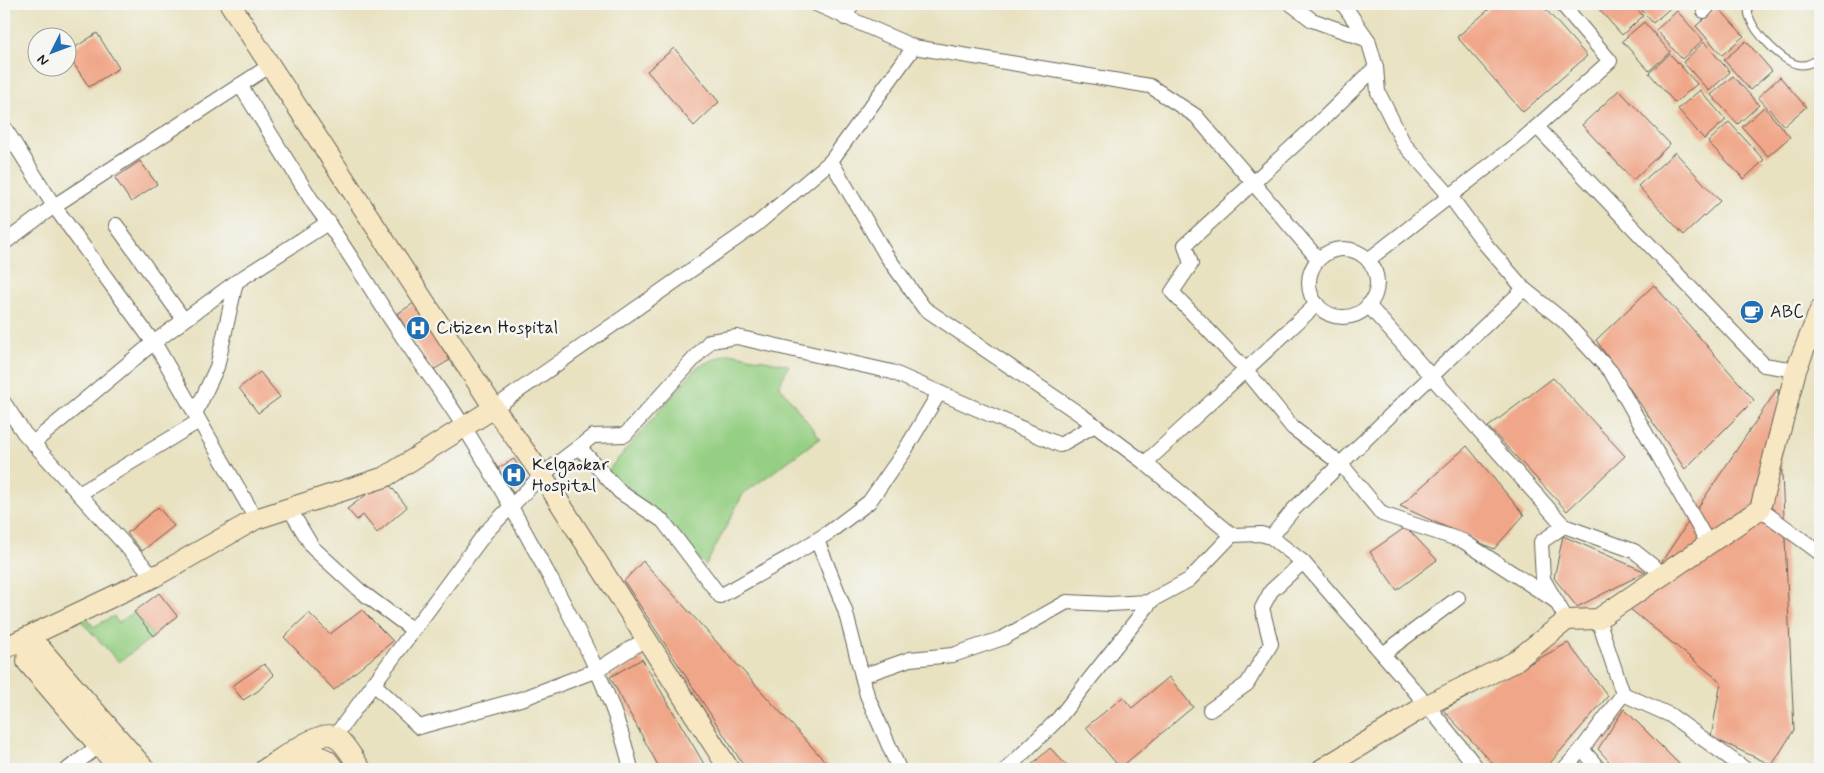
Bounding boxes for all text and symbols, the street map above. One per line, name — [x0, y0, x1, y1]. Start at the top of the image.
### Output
north arrow — [28, 28, 78, 78]
text: N — [33, 51, 53, 70]
cafe icon: ABC — [1739, 299, 1765, 325]
place label: ABC — [1770, 300, 1804, 324]
hospital icon: Citizen Hospital — [405, 315, 431, 341]
place label: Citizen Hospital — [436, 316, 558, 340]
place label: Kelgaokar Hospital — [532, 453, 609, 498]
hospital icon: Kelgaokar Hospital — [501, 462, 527, 488]

